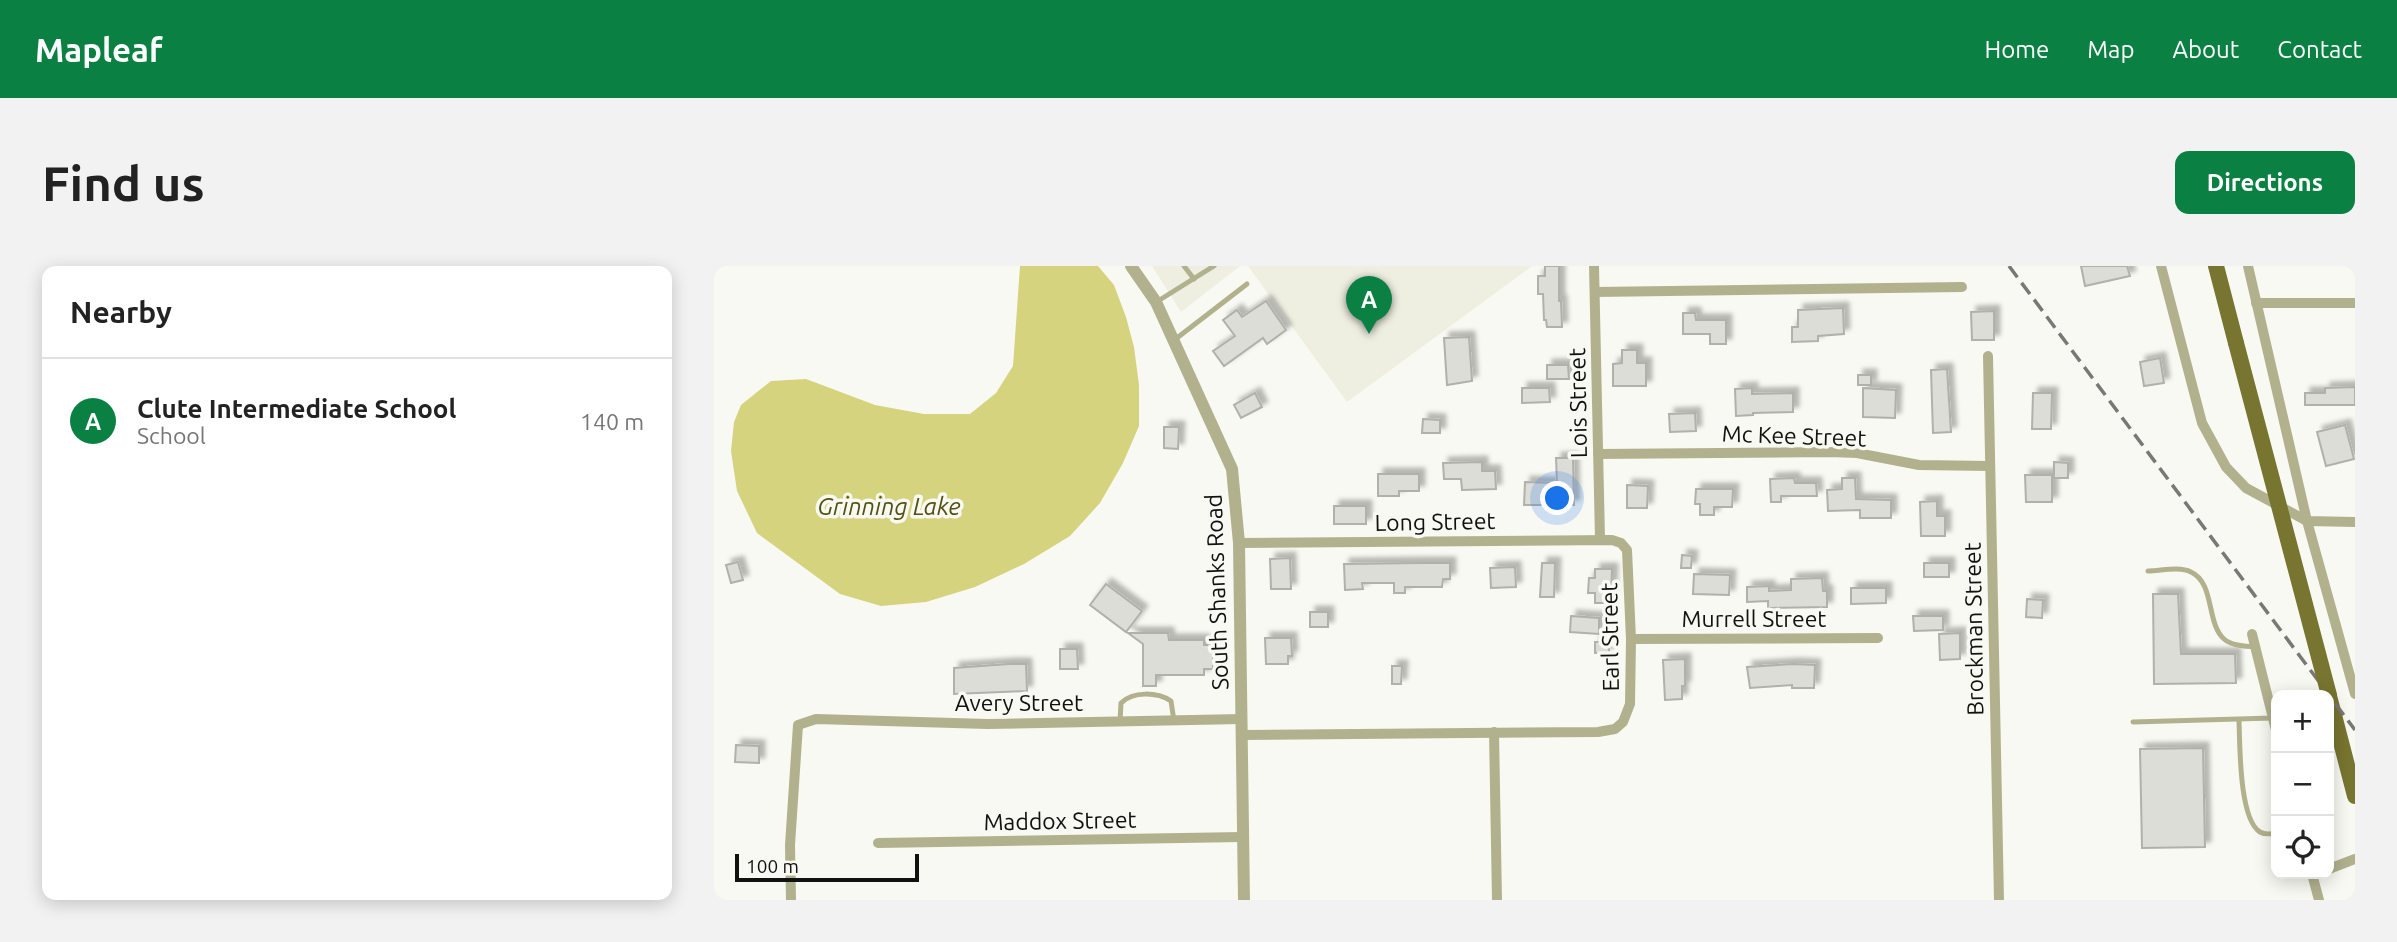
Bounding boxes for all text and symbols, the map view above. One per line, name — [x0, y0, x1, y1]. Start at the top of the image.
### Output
text: Mapleaf — [35, 31, 163, 68]
text: Home — [1984, 36, 2049, 63]
text: Map — [2087, 36, 2134, 63]
text: About — [2172, 36, 2239, 63]
text: Contact — [2277, 36, 2362, 63]
button: Directions — [2175, 151, 2355, 214]
text: Find us — [42, 155, 205, 210]
pin: A — [1346, 276, 1392, 334]
text: Nearby — [70, 295, 172, 329]
street label: Lois Street — [1564, 348, 1591, 458]
text: Clute Intermediate School — [137, 394, 456, 423]
text: A — [85, 409, 101, 434]
text: 140 m — [580, 409, 644, 434]
street label: Mc Kee Street — [1721, 420, 1867, 451]
text: School — [137, 423, 206, 448]
your location — [1540, 481, 1574, 515]
water label: Grinning Lake — [817, 493, 961, 520]
street label: South Shanks Road — [1201, 494, 1232, 690]
street label: Long Street — [1374, 508, 1496, 535]
street label: Brockman Street — [1959, 542, 1988, 716]
street label: Earl Street — [1596, 582, 1623, 692]
street label: Murrell Street — [1682, 606, 1826, 631]
street label: Avery Street — [955, 690, 1083, 715]
map controls — [2271, 690, 2334, 879]
button: + — [2271, 690, 2334, 753]
button: − — [2271, 753, 2334, 816]
street label: Maddox Street — [983, 807, 1137, 834]
button: locate — [2271, 816, 2334, 879]
scale bar — [735, 851, 919, 883]
text: 100 m — [746, 855, 799, 877]

